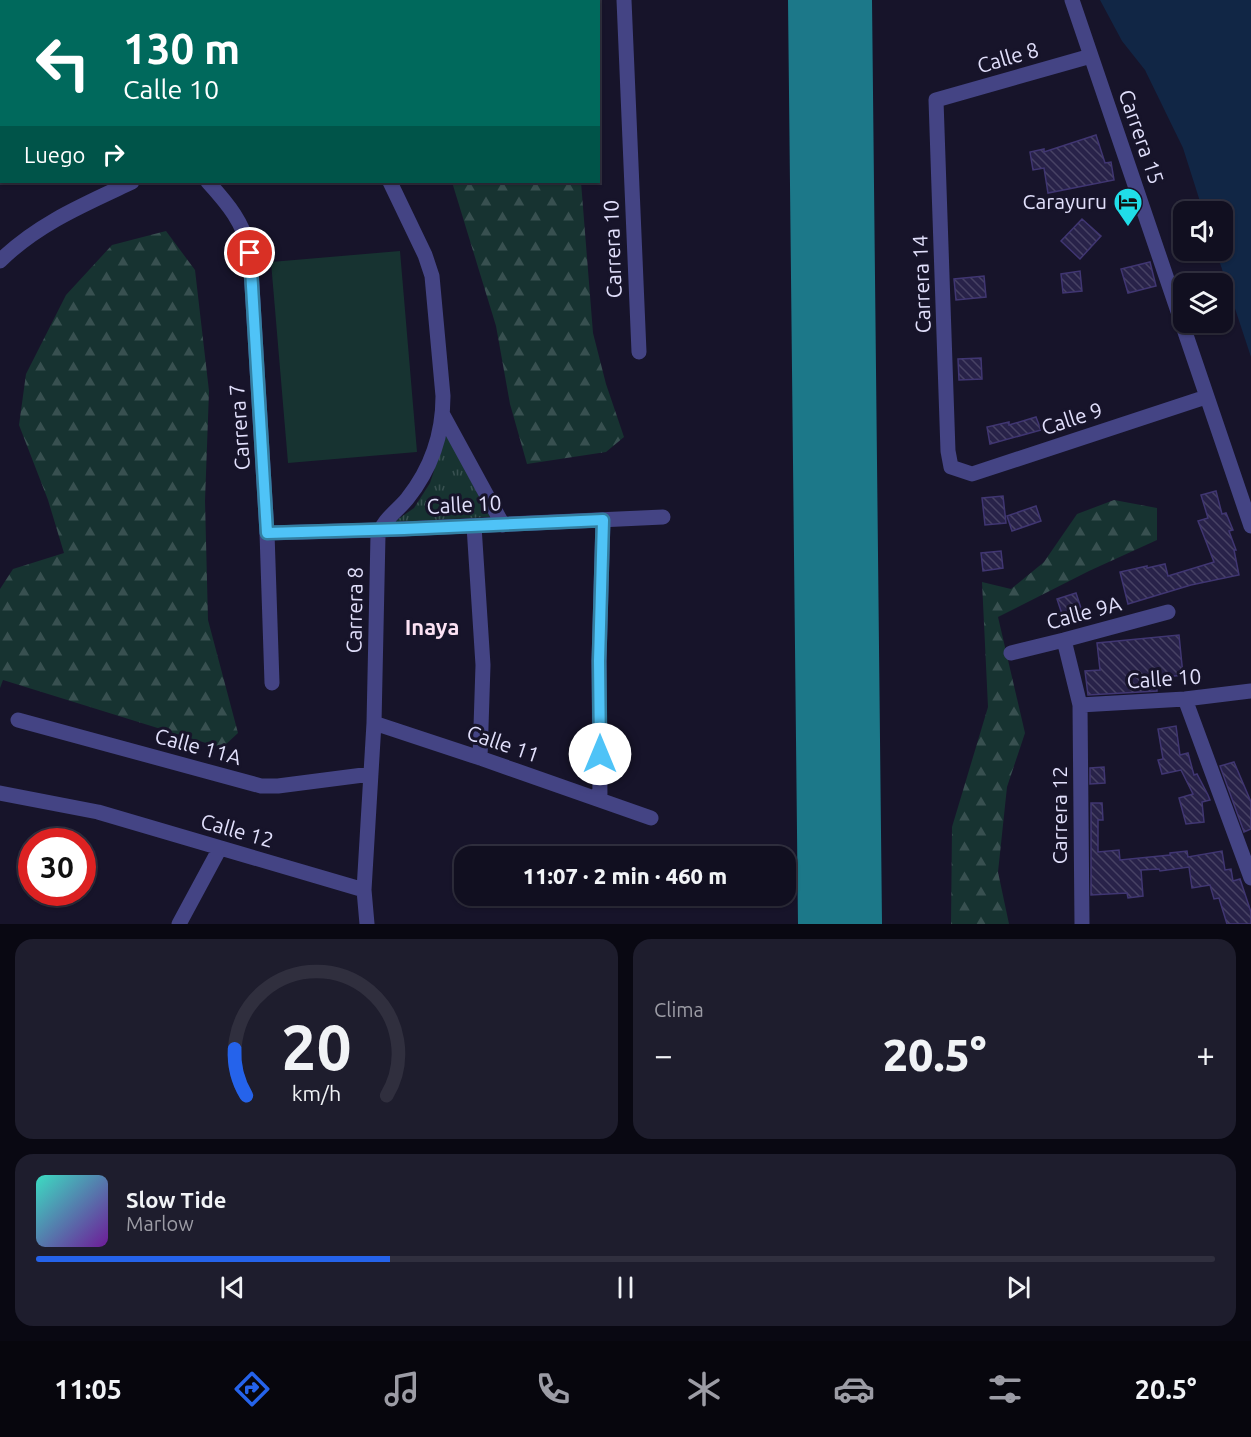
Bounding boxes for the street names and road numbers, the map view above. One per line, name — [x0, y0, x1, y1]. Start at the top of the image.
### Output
street label: Calle 8 — [974, 37, 1041, 77]
street label: Carrera 15 — [1115, 86, 1169, 187]
street label: Carrera 10 — [598, 199, 626, 299]
street label: Carrera 14 — [907, 234, 935, 334]
street label: Carrera 7 — [224, 383, 254, 471]
street label: Calle 9 — [1038, 397, 1105, 439]
street label: Calle 10 — [426, 490, 502, 518]
street label: Carrera 8 — [341, 566, 367, 653]
street label: Calle 9A — [1044, 590, 1124, 634]
street label: Calle 10 — [1126, 663, 1202, 693]
street label: Calle 11 — [464, 720, 543, 767]
street label: Calle 11A — [152, 723, 244, 769]
street label: Carrera 12 — [1047, 766, 1071, 864]
street label: Calle 12 — [198, 808, 277, 852]

